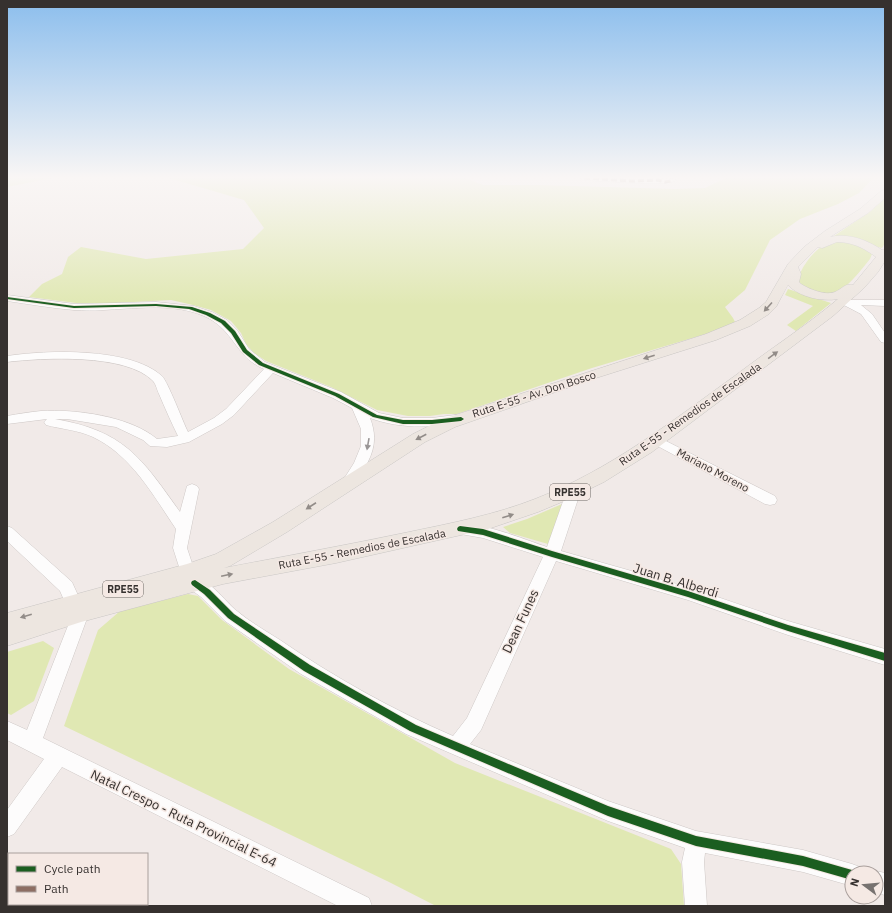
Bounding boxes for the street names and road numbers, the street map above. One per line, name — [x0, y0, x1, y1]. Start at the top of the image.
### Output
street label: Ruta E-55 - Remedios de Escalada — [616, 359, 764, 469]
street label: Ruta E-55 - Av. Don Bosco — [470, 367, 598, 421]
street label: Mariano Moreno — [674, 445, 752, 495]
road number: RPE55 — [550, 484, 590, 500]
street label: Ruta E-55 - Remedios de Escalada — [277, 526, 447, 572]
street label: Juan B. Alberdi — [631, 559, 721, 602]
road number: RPE55 — [103, 581, 143, 597]
street label: Dean Funes — [498, 587, 543, 656]
street label: Natal Crespo - Ruta Provincial E-64 — [88, 766, 280, 871]

